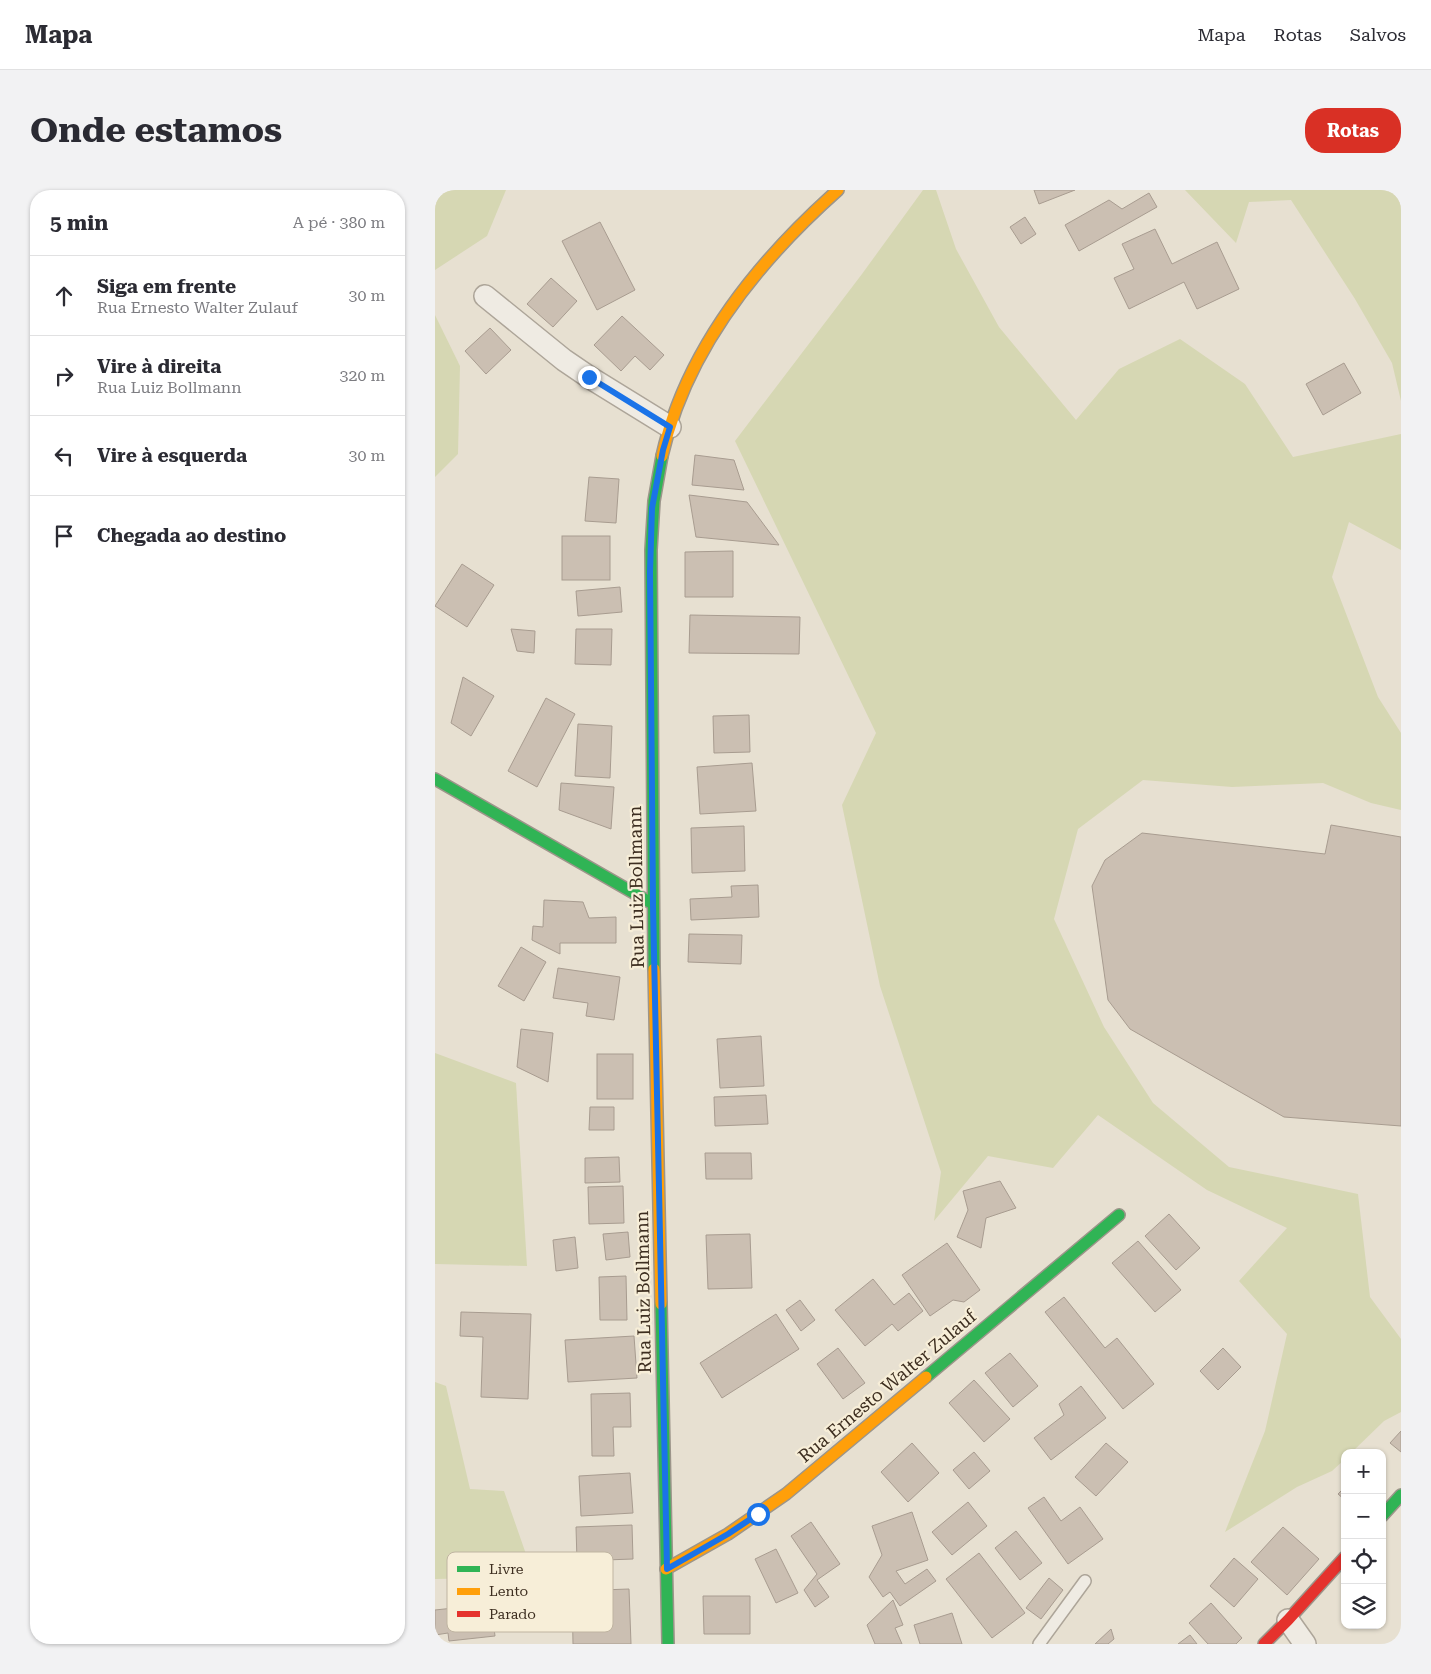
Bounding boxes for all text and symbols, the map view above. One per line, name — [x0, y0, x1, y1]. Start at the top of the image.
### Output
text: Mapa — [25, 21, 92, 49]
text: Mapa — [1197, 24, 1245, 45]
text: Rotas — [1273, 24, 1322, 45]
text: Salvos — [1350, 24, 1406, 45]
button: Rotas — [1305, 108, 1401, 153]
text: Onde estamos — [30, 110, 282, 151]
text: 5 min — [50, 211, 108, 235]
text: A pé · 380 m — [293, 213, 385, 232]
text: Siga em frente — [97, 275, 236, 298]
icon: ahead — [50, 282, 78, 310]
text: 30 m — [348, 286, 385, 305]
text: Rua Ernesto Walter Zulauf — [97, 298, 298, 317]
text: Vire à direita — [97, 355, 221, 378]
icon: right — [50, 362, 78, 390]
text: 320 m — [339, 366, 385, 385]
route end — [578, 366, 601, 389]
text: Rua Luiz Bollmann — [97, 378, 241, 397]
icon: left — [50, 442, 78, 470]
text: Vire à esquerda — [97, 444, 247, 467]
text: 30 m — [348, 446, 385, 465]
icon: arrive — [50, 522, 78, 550]
text: Chegada ao destino — [97, 524, 286, 547]
street label: Rua Luiz Bollmann — [624, 805, 648, 968]
street label: Rua Luiz Bollmann — [631, 1210, 655, 1373]
street label: Rua Ernesto Walter Zulauf — [794, 1305, 981, 1467]
map controls — [1341, 1449, 1386, 1629]
button: + — [1341, 1449, 1386, 1494]
button: − — [1341, 1494, 1386, 1539]
route start — [747, 1503, 770, 1526]
button: locate — [1341, 1539, 1386, 1584]
legend — [447, 1552, 613, 1632]
text: Livre — [489, 1561, 524, 1577]
text: Lento — [489, 1583, 528, 1599]
button: layers — [1341, 1584, 1386, 1629]
text: Parado — [489, 1606, 536, 1622]

